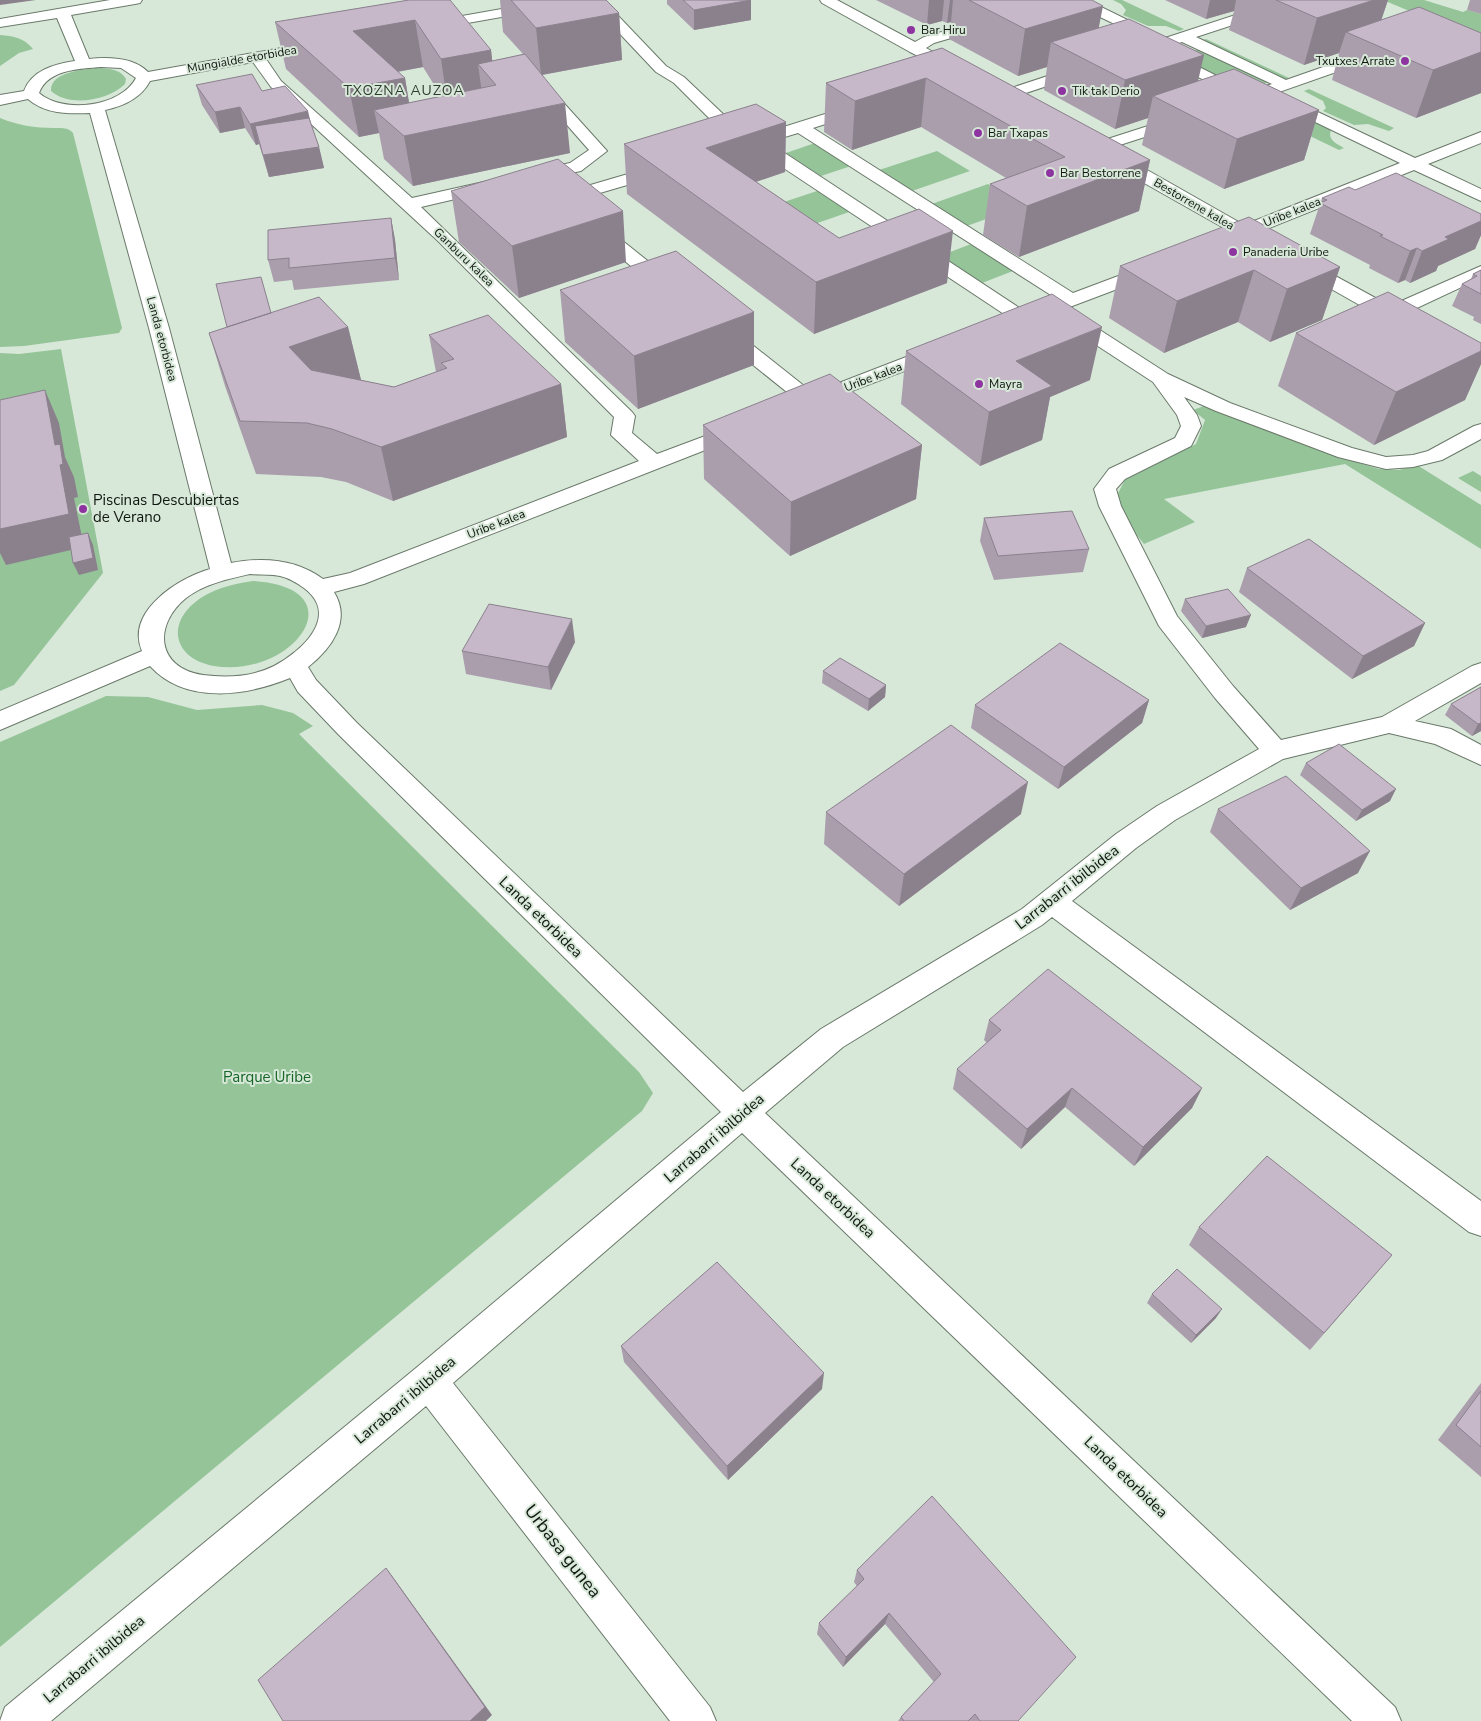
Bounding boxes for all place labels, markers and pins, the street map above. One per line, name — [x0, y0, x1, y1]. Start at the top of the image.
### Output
place label: Bar Hiru — [921, 22, 966, 38]
marker: Bar Hiru — [905, 24, 917, 36]
place label: Txutxes Arrate — [1316, 53, 1395, 69]
marker: Txutxes Arrate — [1399, 55, 1411, 67]
place label: Tik tak Derio — [1072, 83, 1140, 99]
marker: Tik tak Derio — [1056, 85, 1068, 97]
place label: Bar Txapas — [988, 125, 1048, 141]
marker: Bar Txapas — [972, 127, 984, 139]
place label: Bar Bestorrene — [1060, 165, 1141, 181]
marker: Bar Bestorrene — [1044, 167, 1056, 179]
place label: Panaderia Uribe — [1243, 244, 1329, 260]
marker: Panaderia Uribe — [1227, 246, 1239, 258]
place label: Mayra — [989, 376, 1022, 392]
marker: Mayra — [973, 378, 985, 390]
place label: Piscinas Descubiertas de Verano — [93, 490, 239, 527]
marker: Piscinas Descubiertas de Verano — [77, 503, 89, 515]

